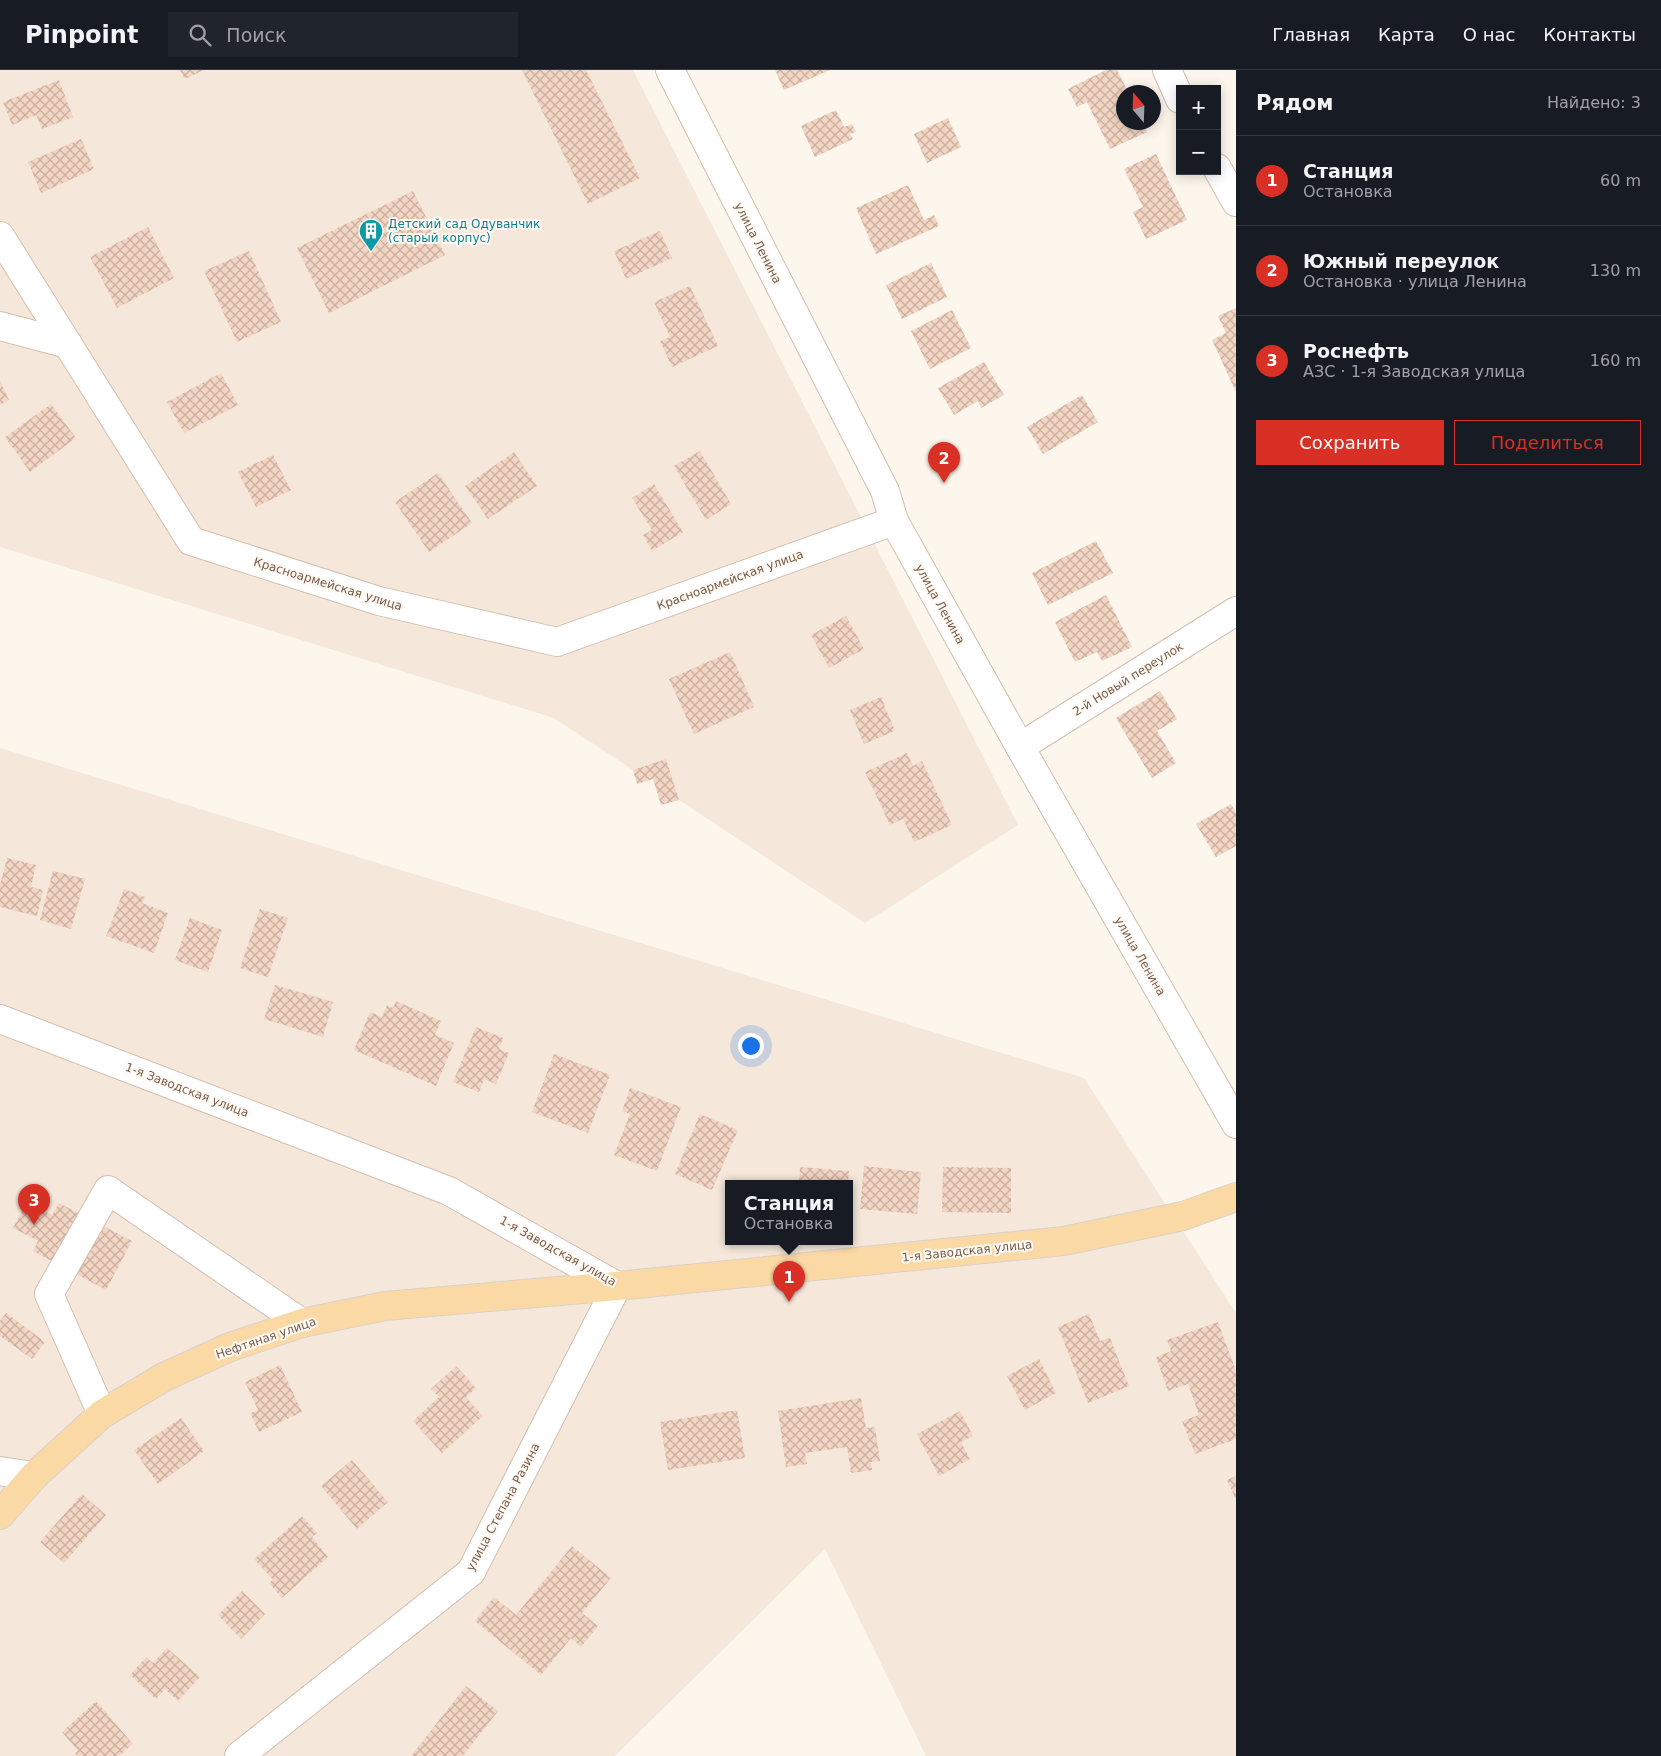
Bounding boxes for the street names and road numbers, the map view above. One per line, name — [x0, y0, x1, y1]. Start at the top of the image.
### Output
street label: улица Ленина — [732, 200, 784, 286]
street label: Красноармейская улица — [655, 547, 805, 613]
street label: Красноармейская улица — [252, 555, 404, 613]
street label: улица Ленина — [912, 562, 968, 646]
street label: 2-й Новый переулок — [1070, 639, 1186, 719]
street label: улица Ленина — [1112, 914, 1168, 998]
street label: 1-я Заводская улица — [123, 1060, 251, 1120]
street label: 1-я Заводская улица — [497, 1213, 619, 1289]
street label: 1-я Заводская улица — [901, 1237, 1033, 1265]
street label: Нефтяная улица — [214, 1314, 318, 1362]
street label: улица Степана Разина — [463, 1441, 543, 1573]

